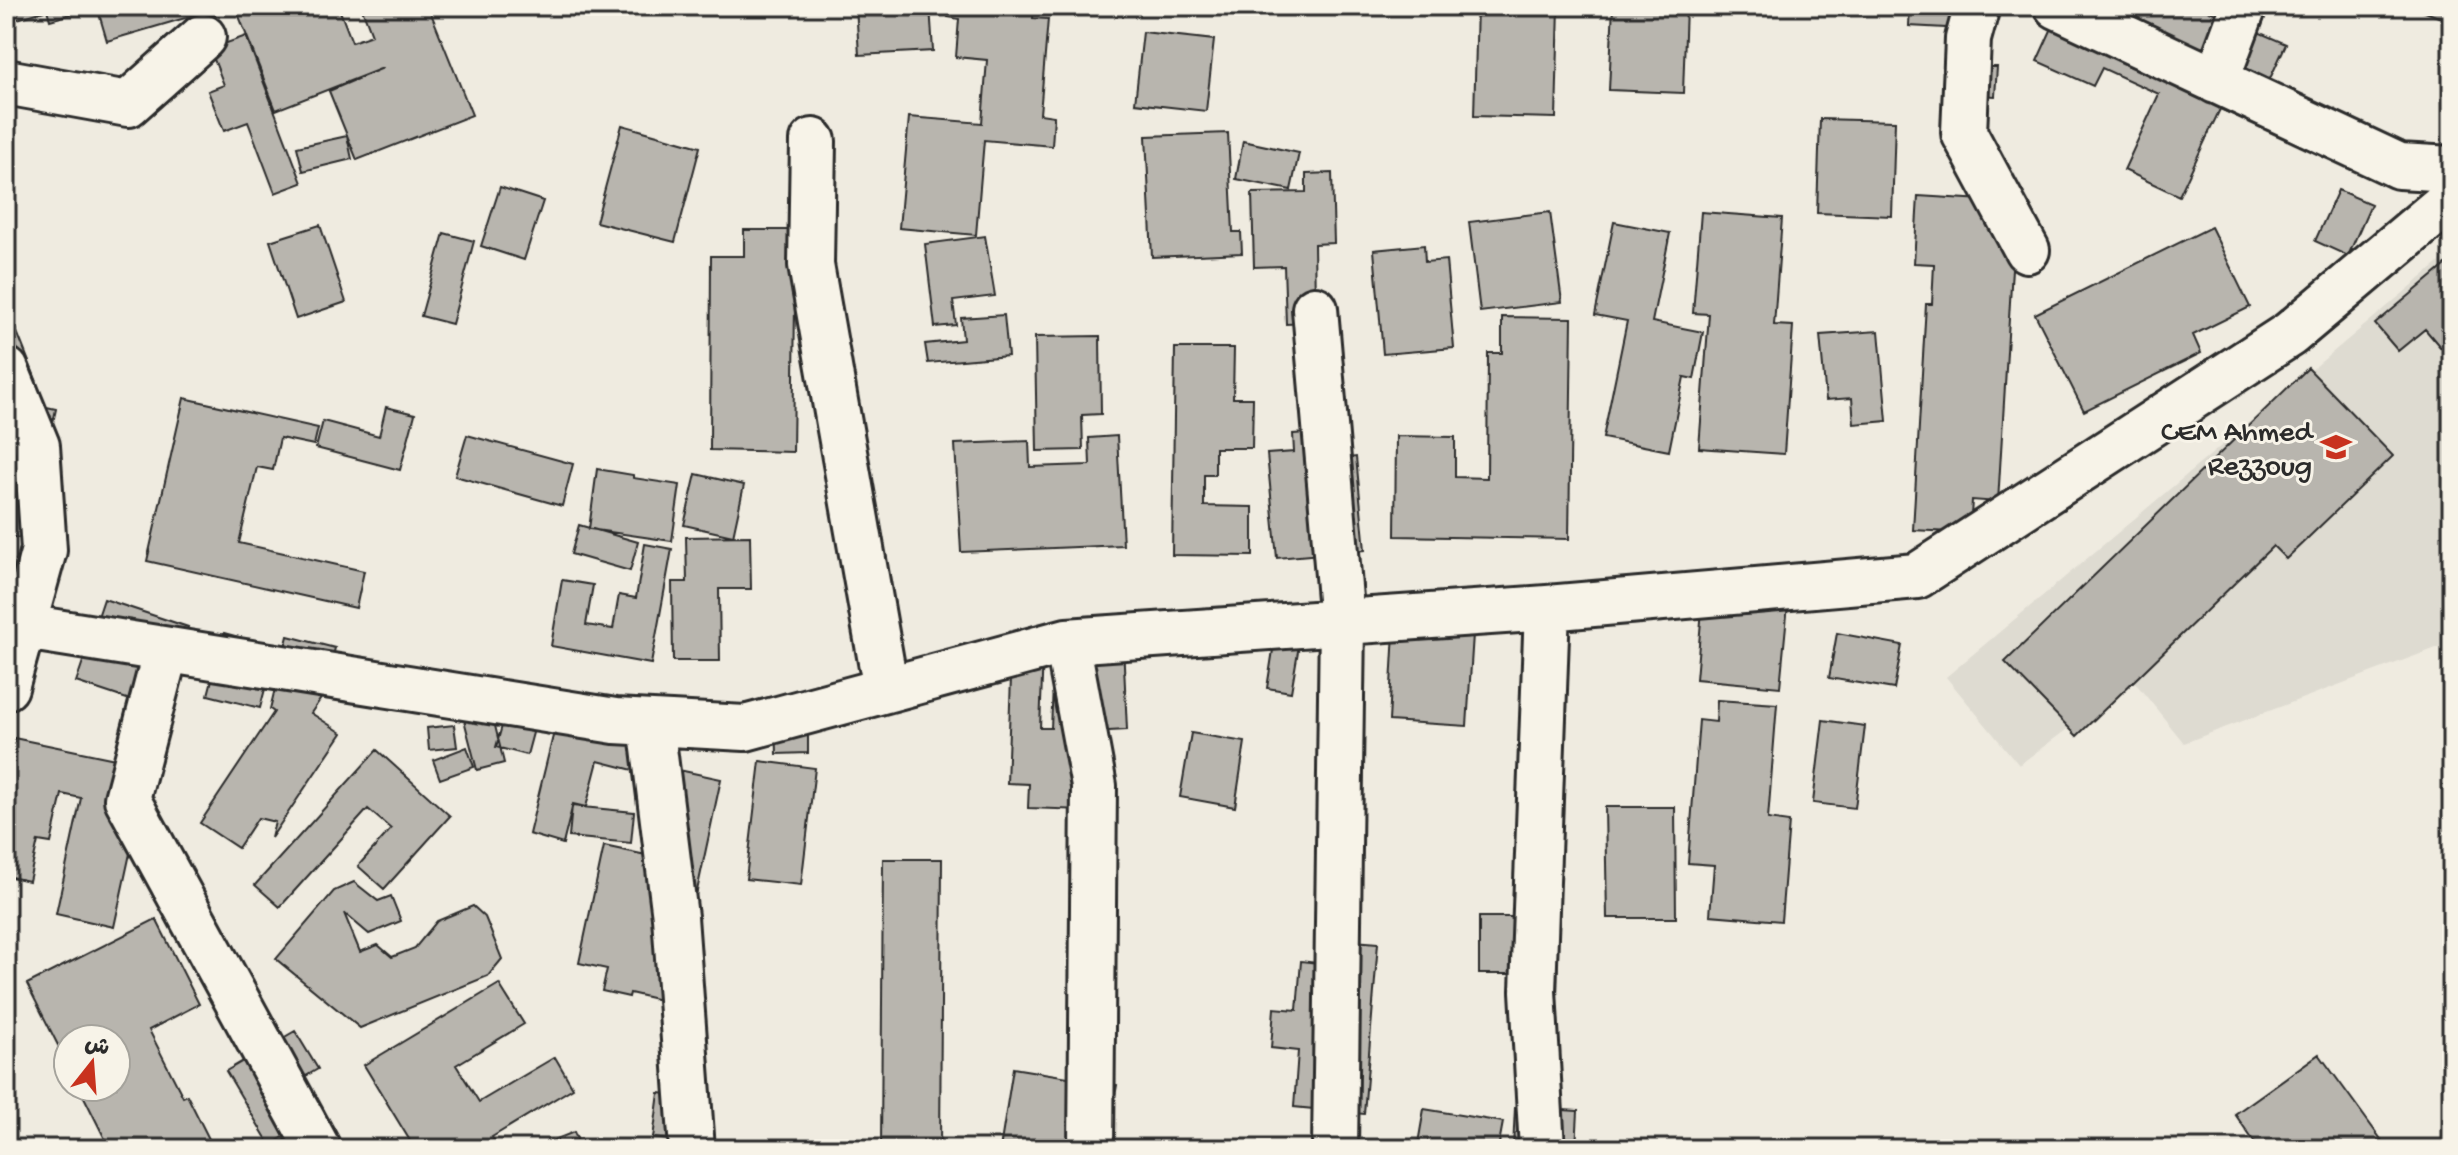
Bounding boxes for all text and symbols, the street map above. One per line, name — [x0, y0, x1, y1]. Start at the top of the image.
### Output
place label: CEM Ahmed Rezzoug — [2161, 417, 2314, 486]
school or university icon: CEM Ahmed Rezzoug — [2319, 430, 2353, 464]
north arrow — [52, 1023, 132, 1103]
text: ش — [81, 1032, 112, 1064]

